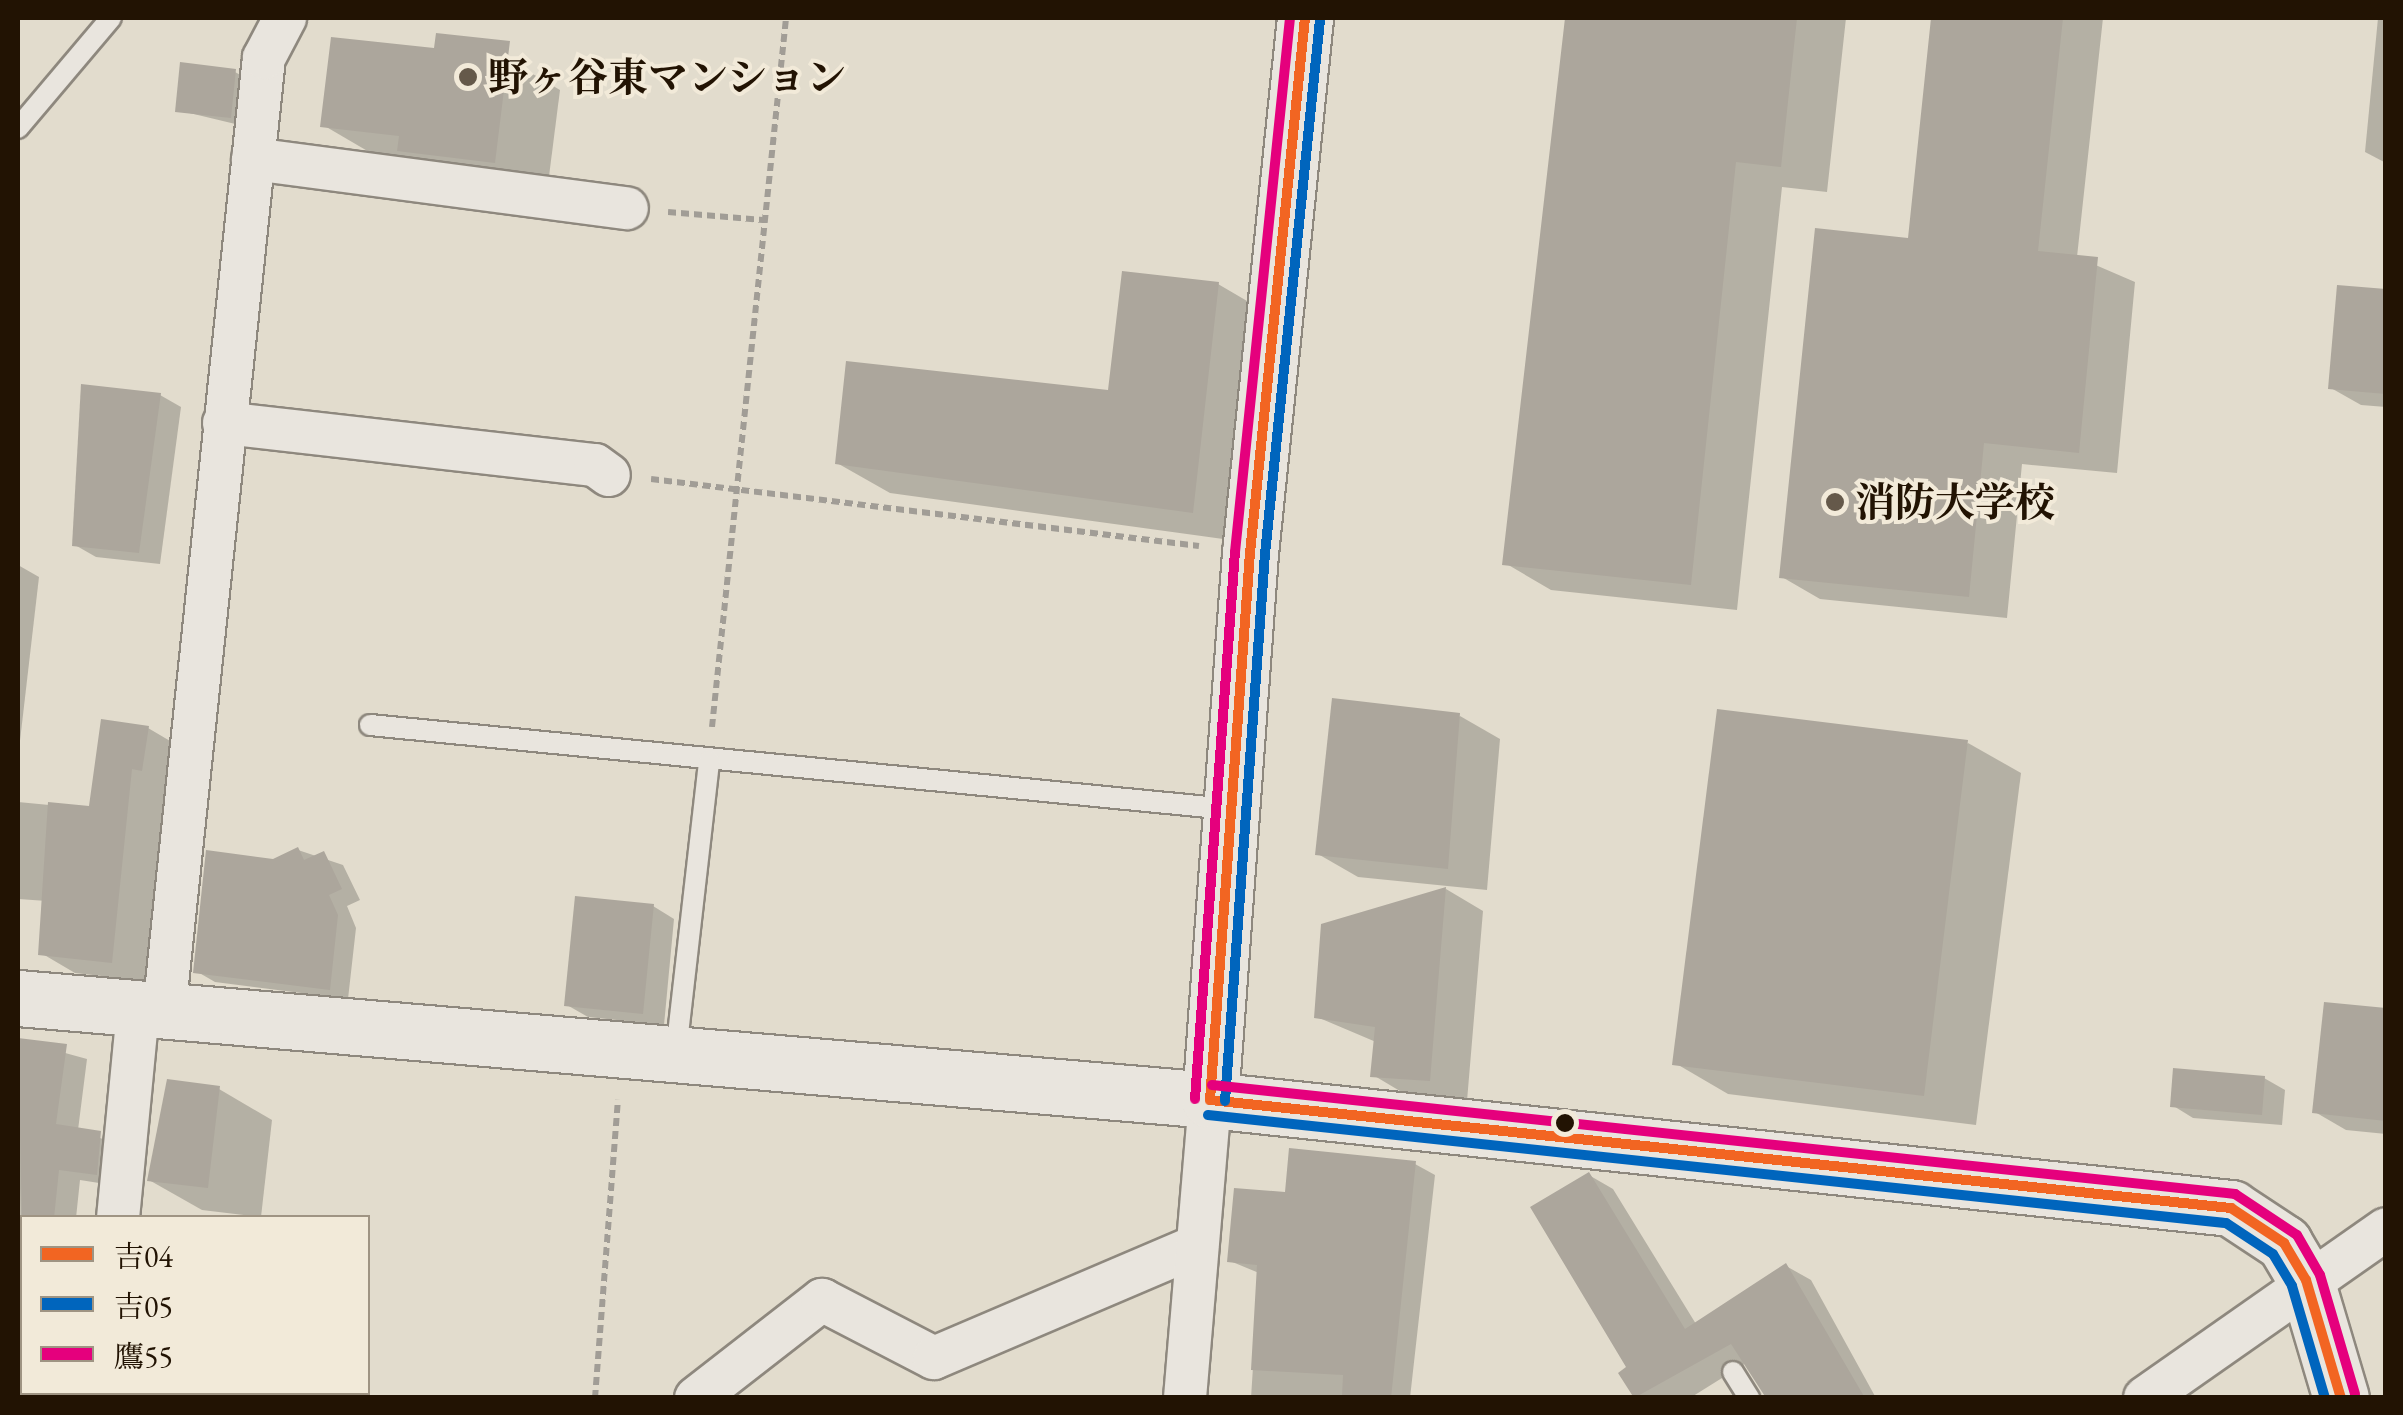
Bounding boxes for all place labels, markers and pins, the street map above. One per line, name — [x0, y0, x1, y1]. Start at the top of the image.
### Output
place label: 野ヶ谷東マンション — [488, 53, 848, 101]
marker: 野ヶ谷東マンション — [457, 66, 479, 88]
place label: 消防大学校 — [1855, 478, 2055, 526]
marker: 消防大学校 — [1824, 491, 1846, 513]
unlabelled marker — [1555, 1113, 1575, 1133]

